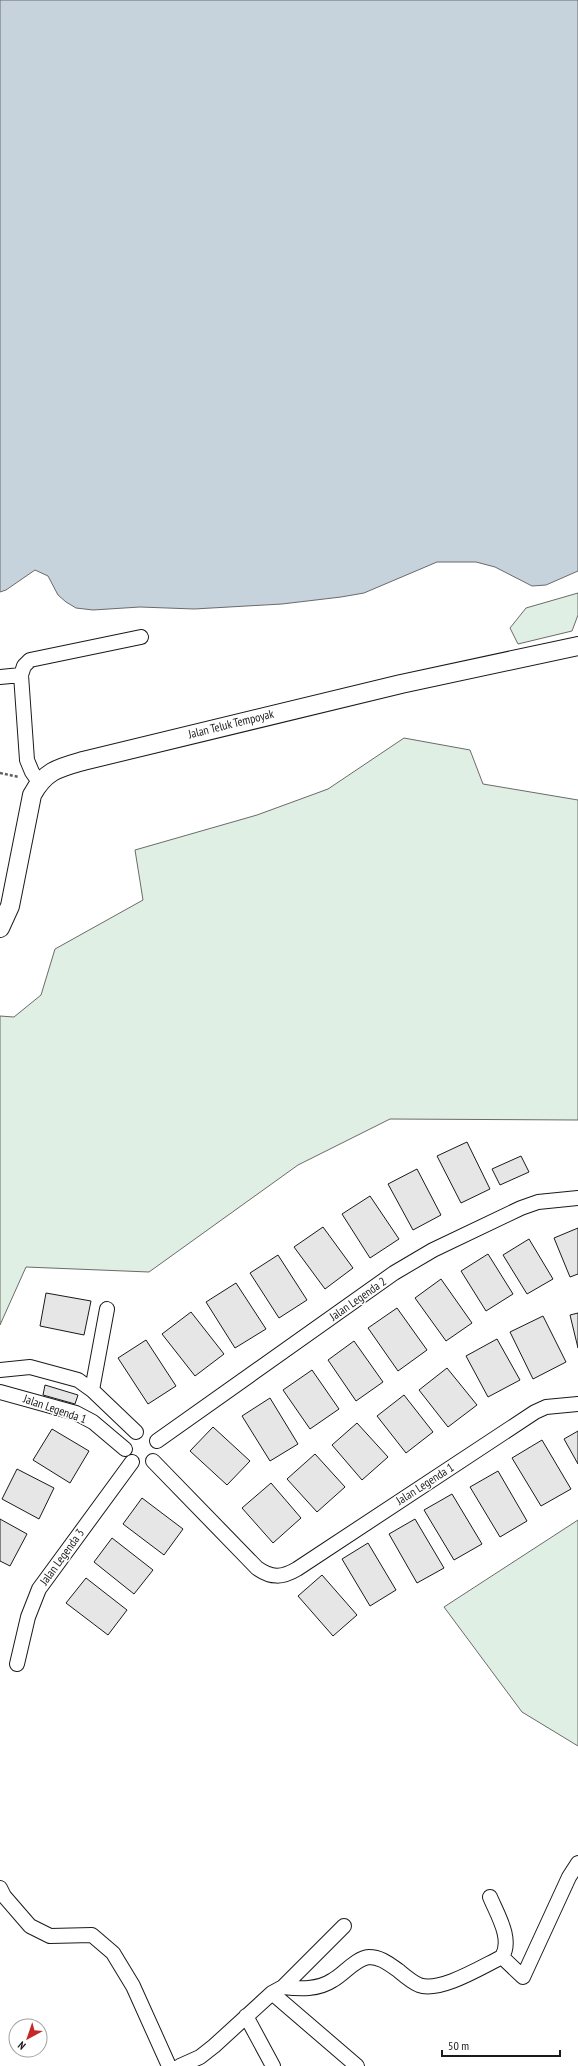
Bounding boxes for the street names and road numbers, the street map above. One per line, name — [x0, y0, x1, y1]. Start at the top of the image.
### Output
street label: Jalan Teluk Tempoyak — [186, 706, 276, 742]
street label: Jalan Legenda 2 — [326, 1274, 389, 1324]
street label: Jalan Legenda 1 — [21, 1390, 89, 1426]
street label: Jalan Legenda 1 — [392, 1459, 456, 1508]
street label: Jalan Legenda 3 — [36, 1526, 87, 1589]

